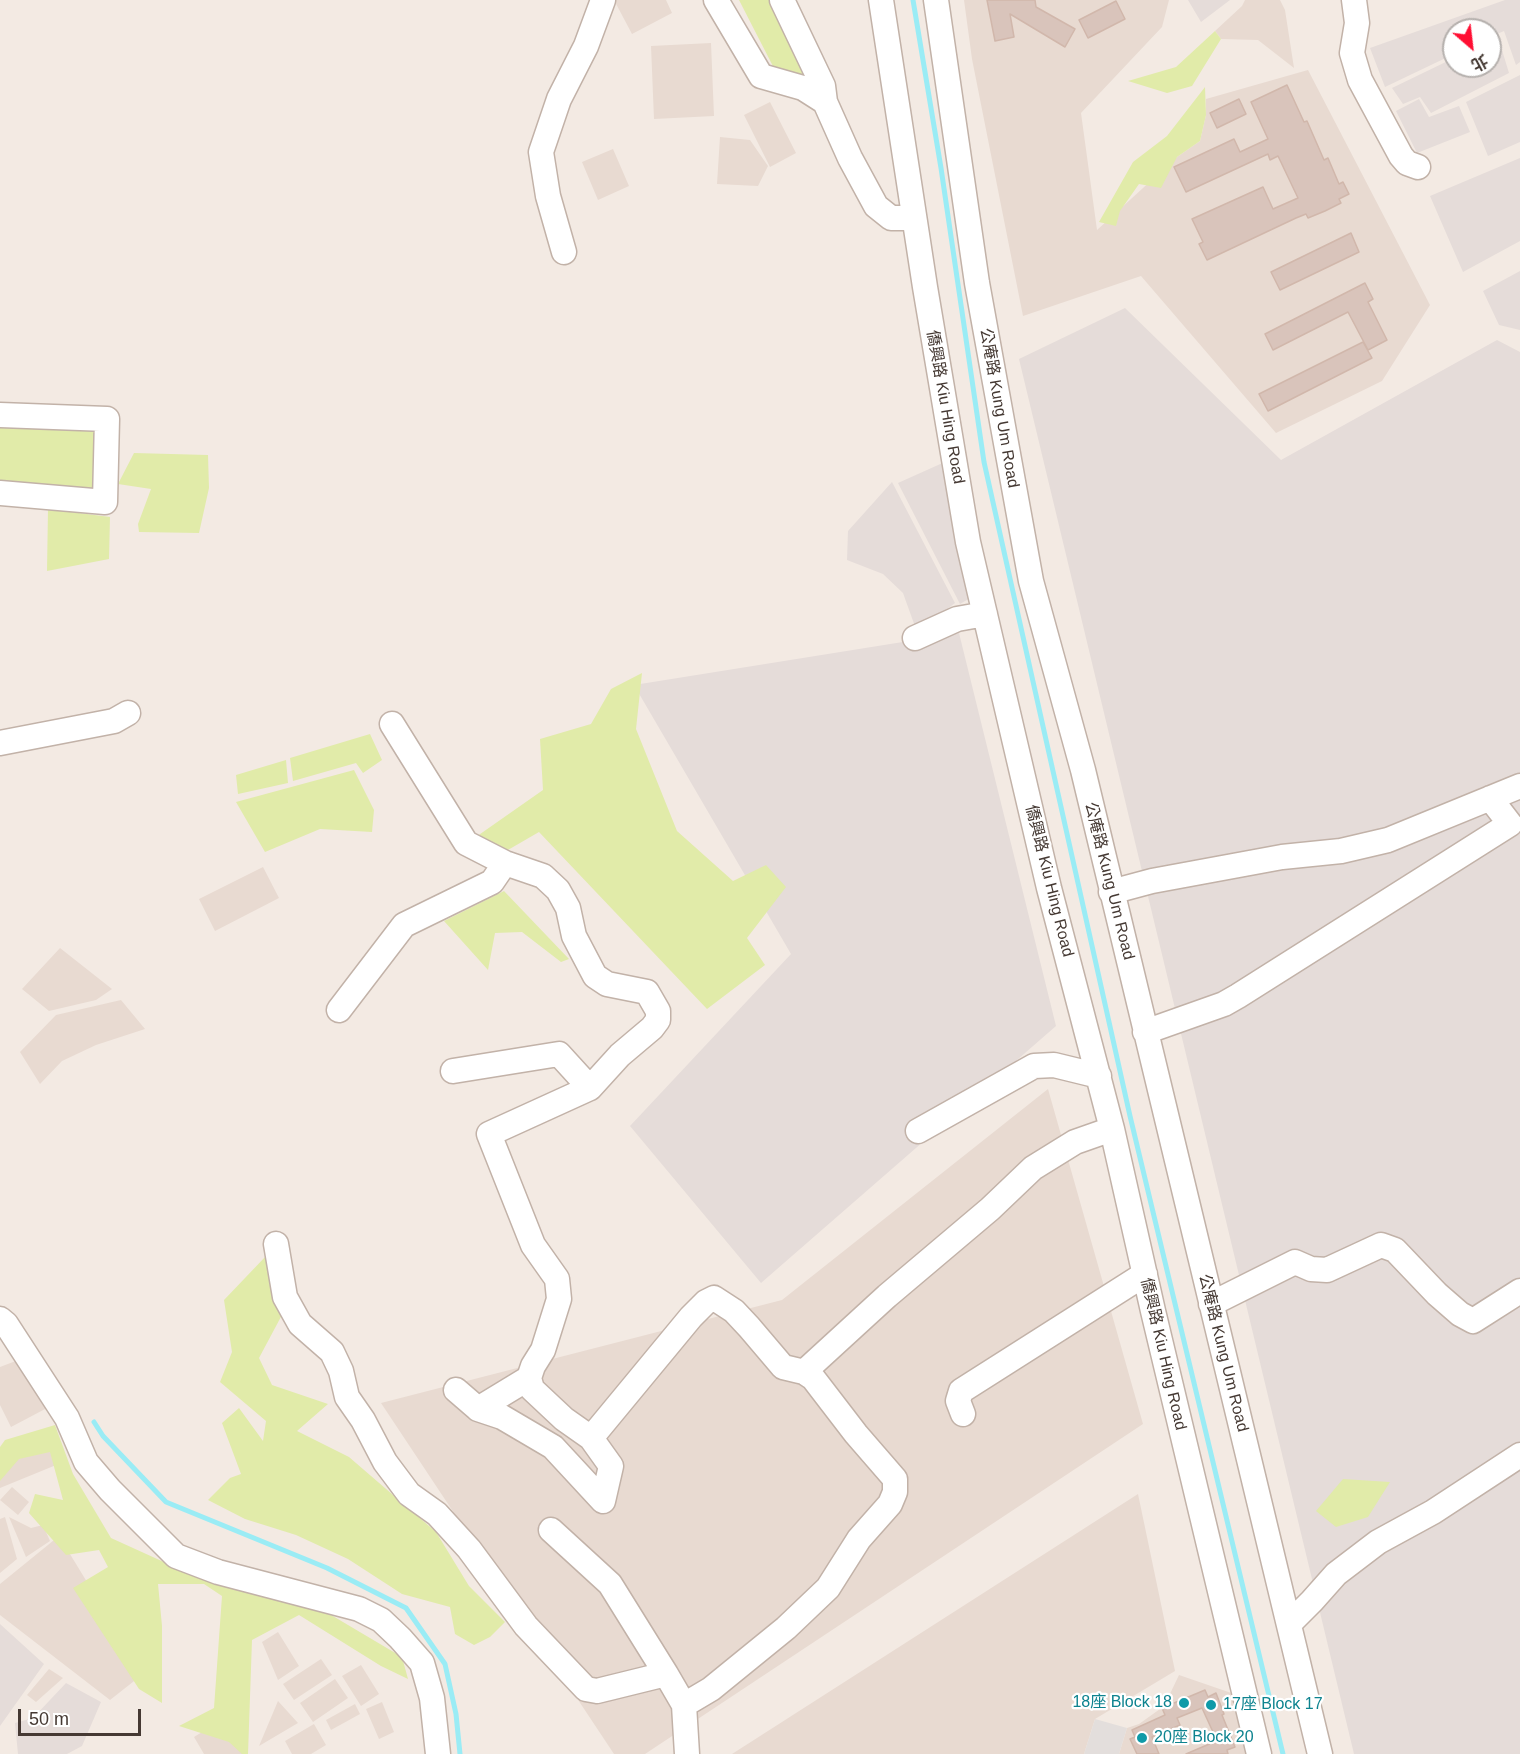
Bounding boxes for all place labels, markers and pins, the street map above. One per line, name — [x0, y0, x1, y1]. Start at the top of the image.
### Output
place label: 18座 Block 18 — [1072, 1693, 1172, 1713]
place label: 17座 Block 17 — [1223, 1695, 1323, 1715]
marker: 18座 Block 18 — [1177, 1696, 1191, 1710]
marker: 17座 Block 17 — [1204, 1698, 1218, 1712]
place label: 20座 Block 20 — [1154, 1728, 1254, 1748]
marker: 20座 Block 20 — [1135, 1731, 1149, 1745]

